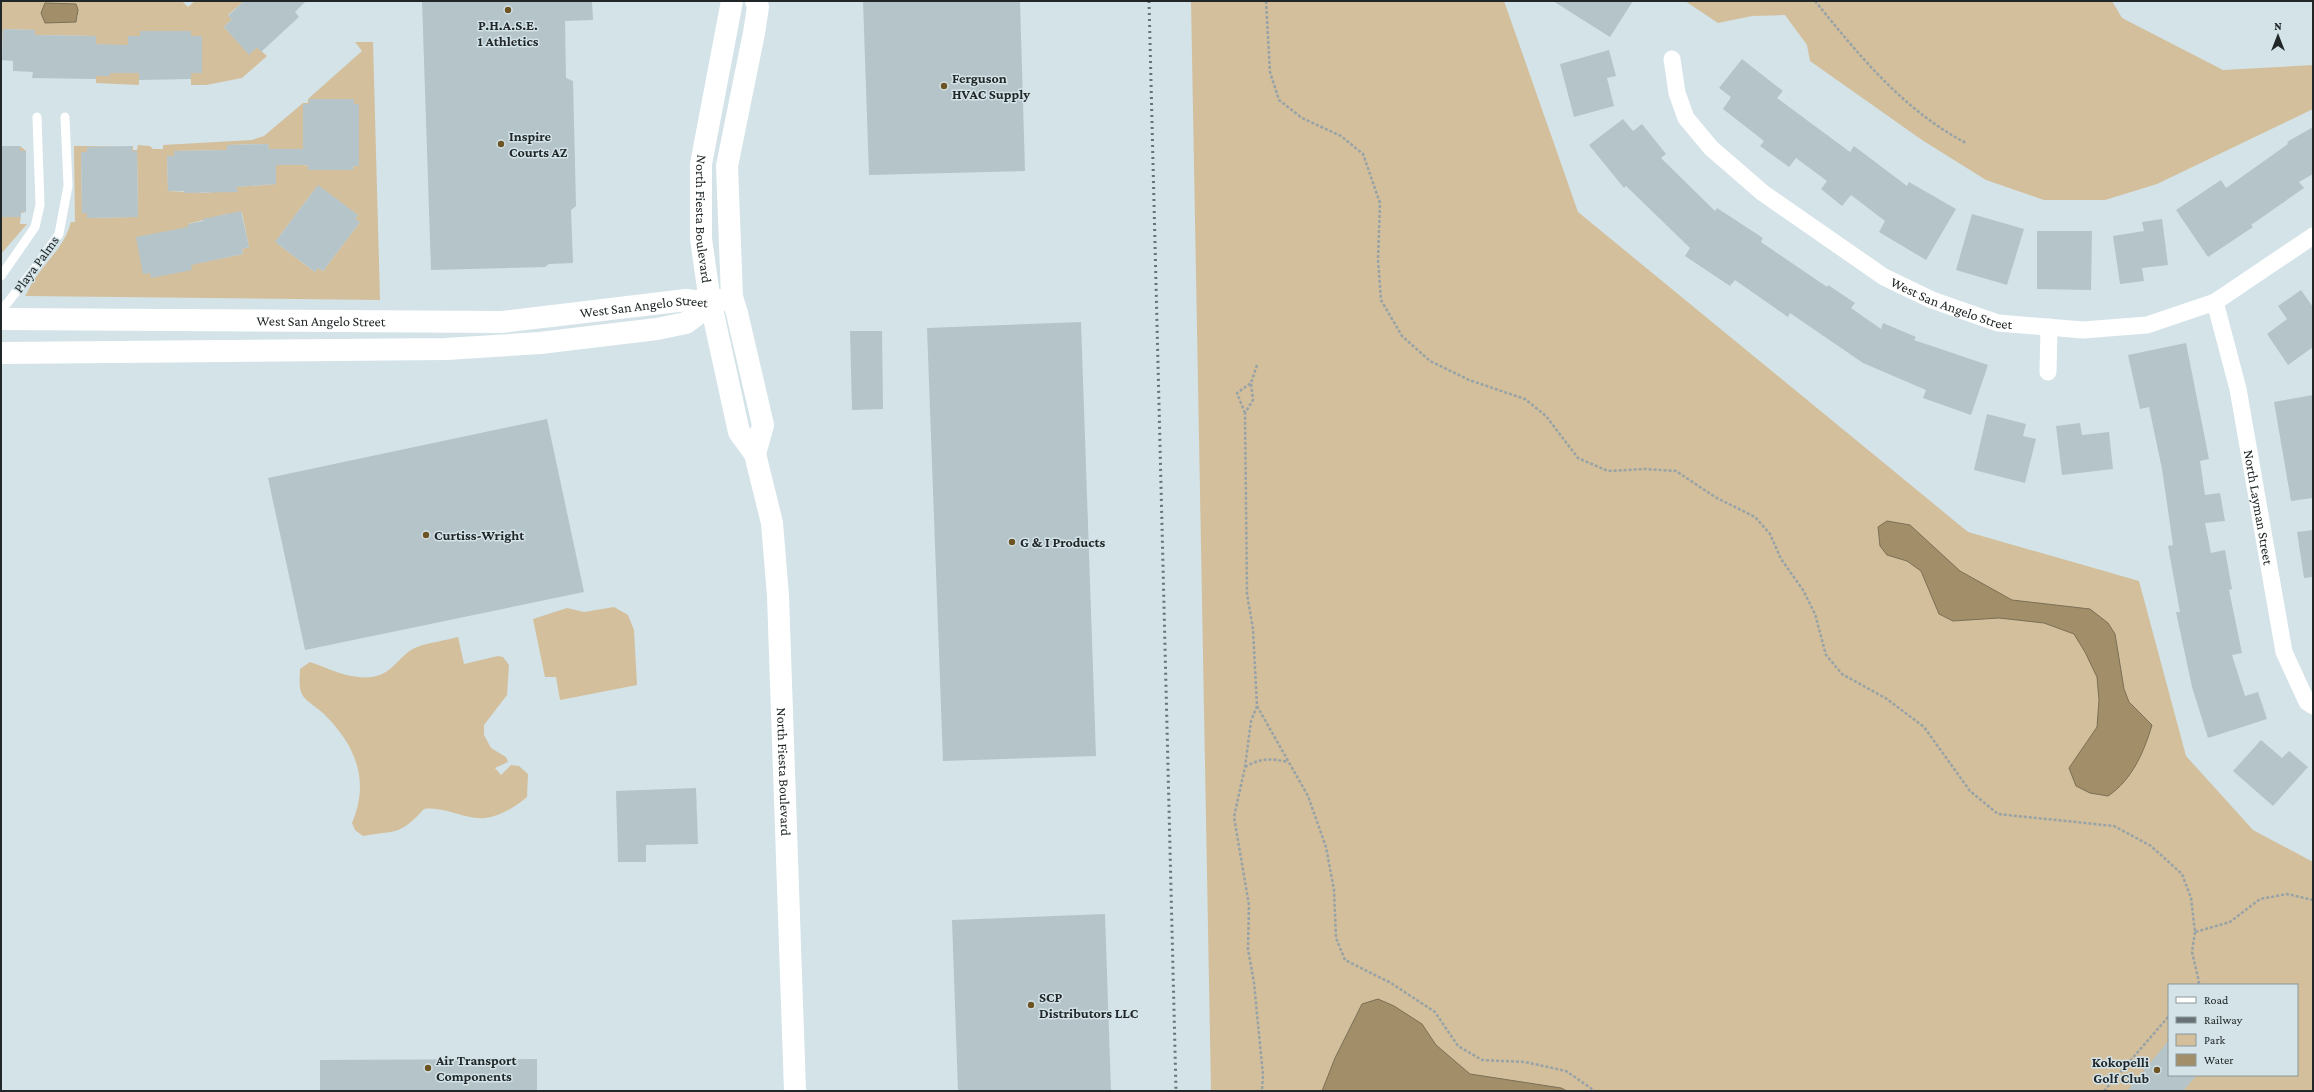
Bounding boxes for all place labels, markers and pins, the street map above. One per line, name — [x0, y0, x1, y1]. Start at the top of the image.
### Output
marker: P.H.A.S.E. 1 Athletics — [503, 5, 513, 15]
place label: P.H.A.S.E. 1 Athletics — [478, 17, 539, 49]
place label: Ferguson HVAC Supply — [952, 70, 1030, 102]
marker: Ferguson HVAC Supply — [939, 81, 949, 91]
place label: Inspire Courts AZ — [509, 128, 568, 160]
marker: Inspire Courts AZ — [496, 139, 506, 149]
place label: Curtiss-Wright — [434, 527, 525, 543]
marker: Curtiss-Wright — [421, 530, 431, 540]
place label: G & I Products — [1020, 534, 1105, 550]
marker: G & I Products — [1007, 537, 1017, 547]
place label: SCP Distributors LLC — [1039, 989, 1139, 1021]
marker: SCP Distributors LLC — [1026, 1000, 1036, 1010]
place label: Air Transport Components — [435, 1052, 518, 1084]
place label: Kokopelli Golf Club — [2092, 1054, 2149, 1086]
marker: Air Transport Components — [423, 1063, 433, 1073]
marker: Kokopelli Golf Club — [2152, 1065, 2162, 1075]

